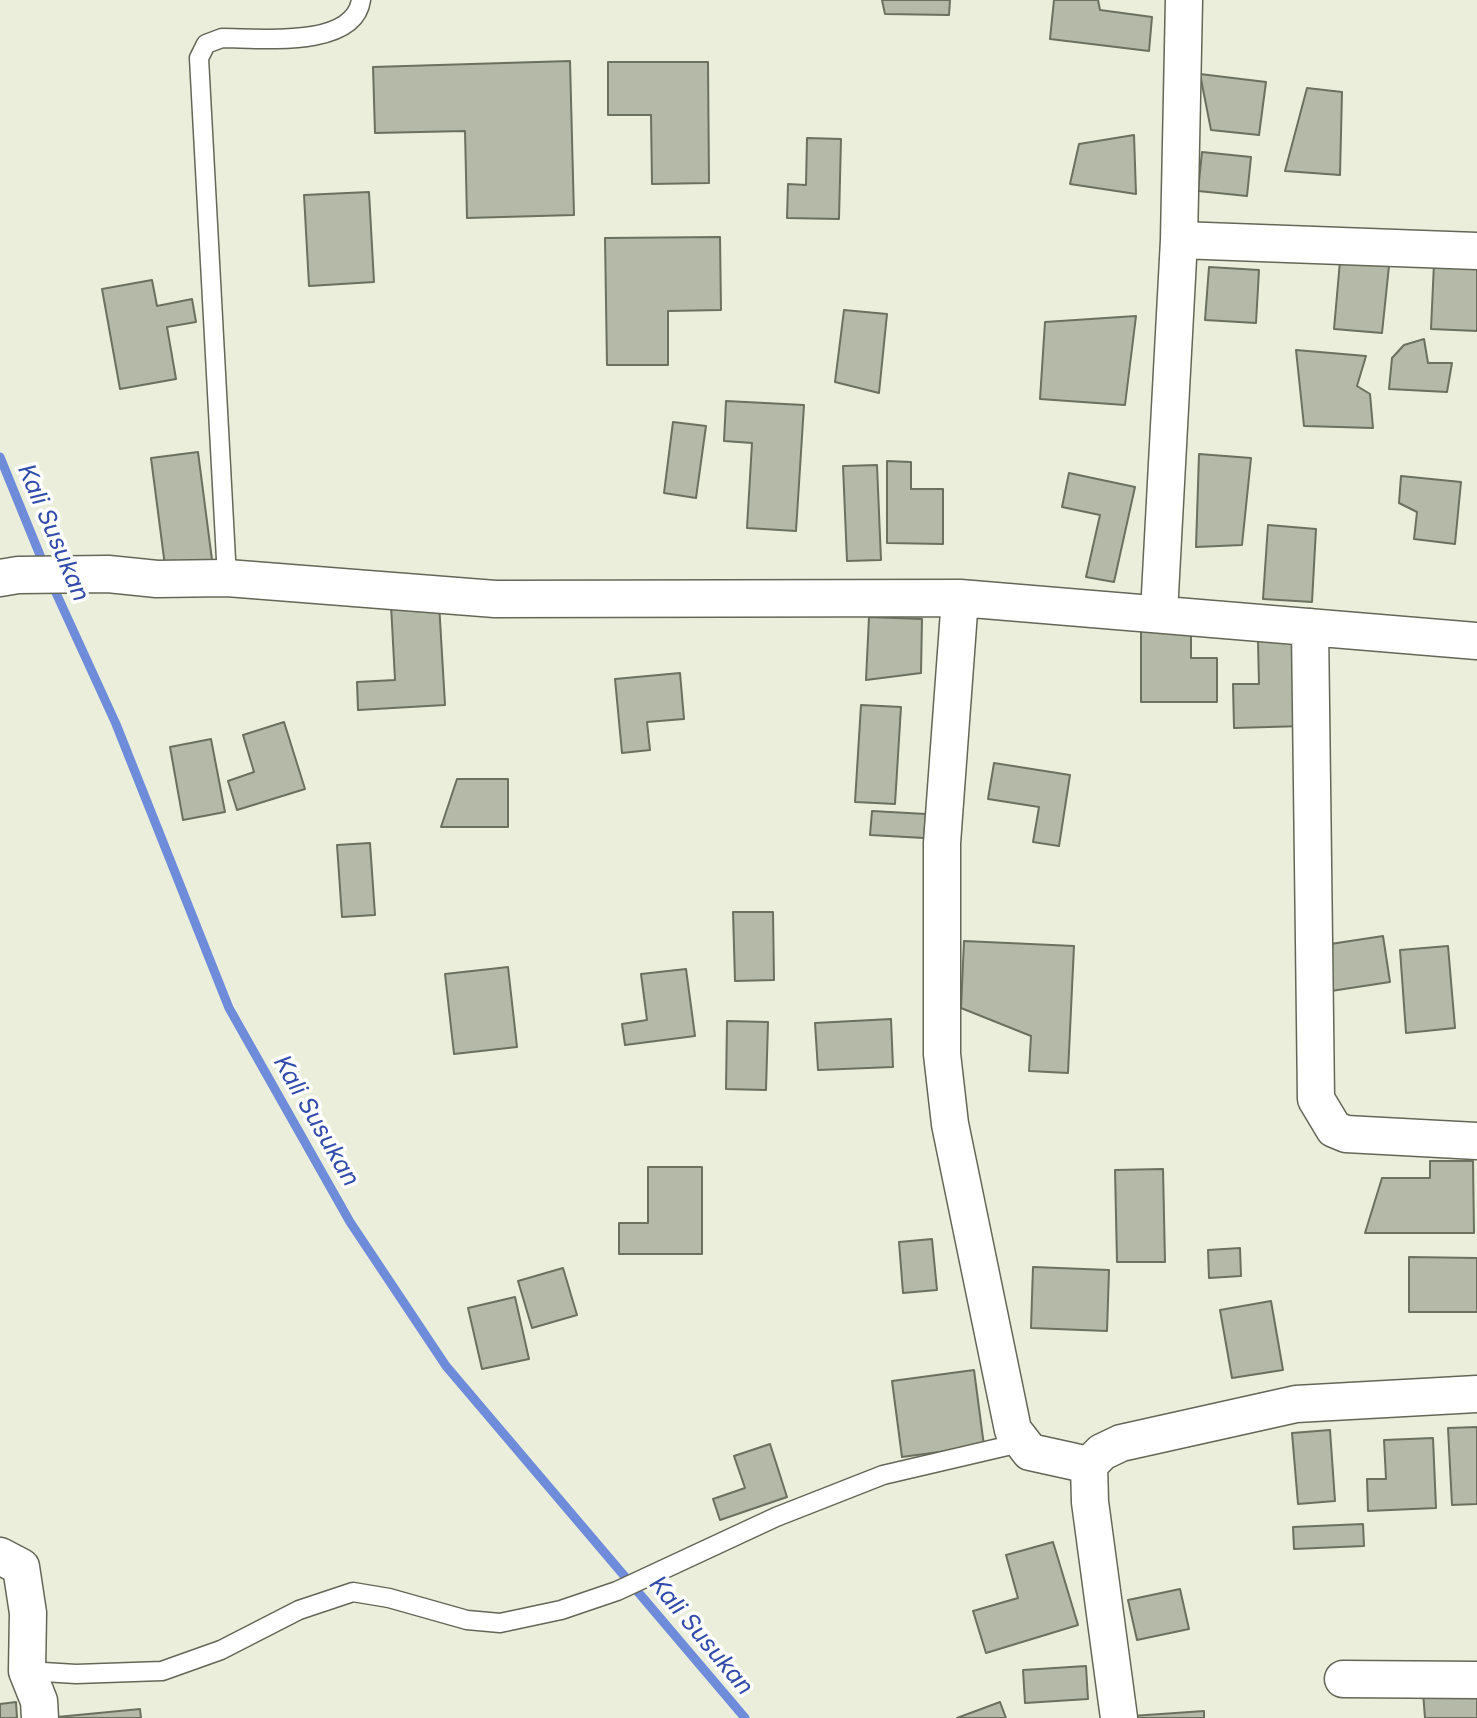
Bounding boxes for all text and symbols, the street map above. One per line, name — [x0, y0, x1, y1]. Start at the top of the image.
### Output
water label: Kali Susukan — [11, 460, 95, 606]
water label: Kali Susukan — [267, 1050, 365, 1192]
water label: Kali Susukan — [643, 1571, 759, 1701]

